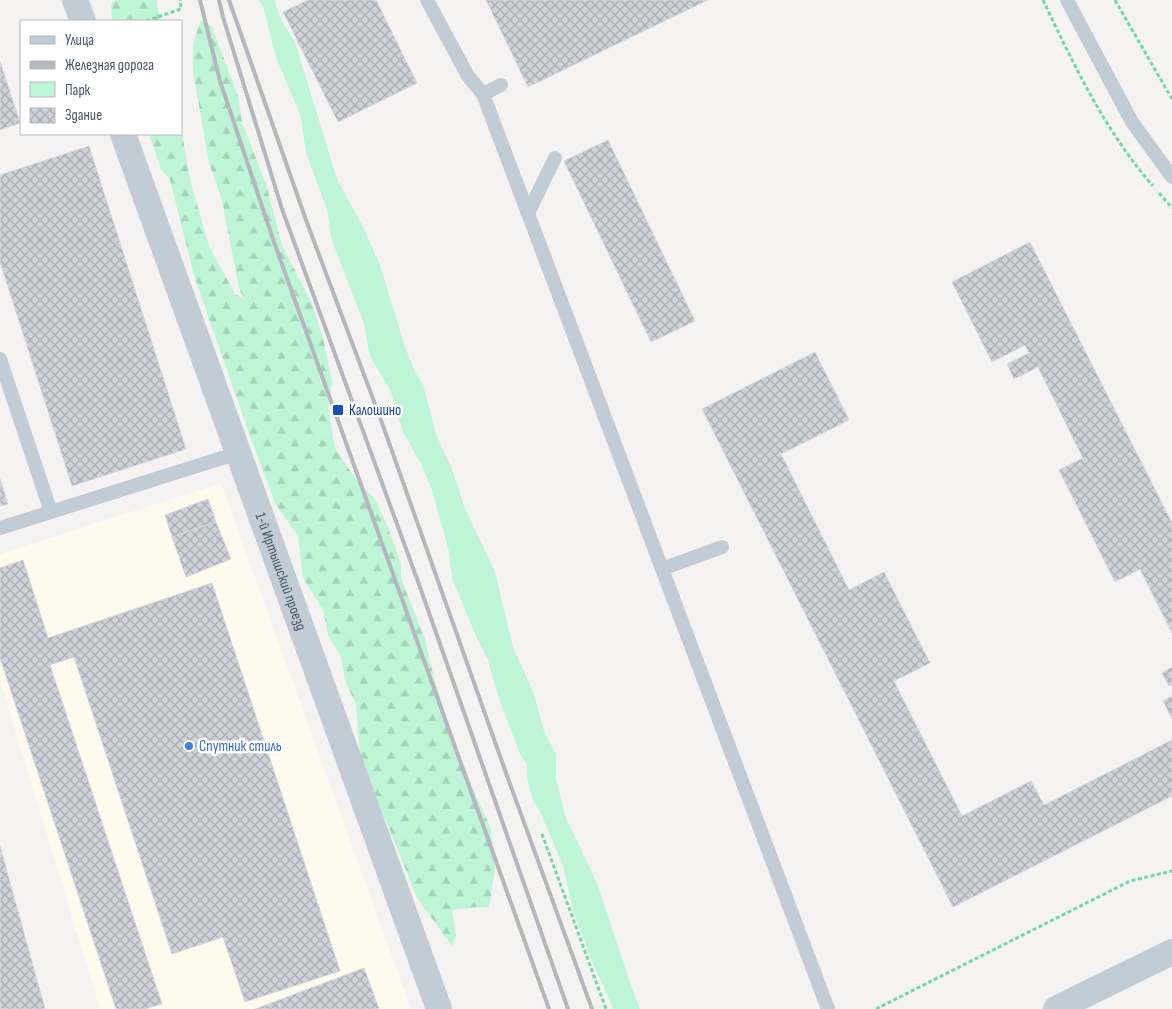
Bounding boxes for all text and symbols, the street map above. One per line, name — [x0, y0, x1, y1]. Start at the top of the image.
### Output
legend — [20, 20, 182, 135]
text: Улица — [65, 31, 94, 50]
text: Железная дорога — [65, 56, 154, 75]
text: Парк — [65, 81, 91, 100]
text: Здание — [65, 106, 102, 125]
place label: Калошино — [349, 401, 401, 420]
marker: Калошино — [331, 403, 345, 417]
street label: 1-й Иртышский проезд — [250, 510, 311, 633]
place label: Спутник стиль — [199, 737, 282, 756]
marker: Спутник стиль — [183, 740, 195, 752]

